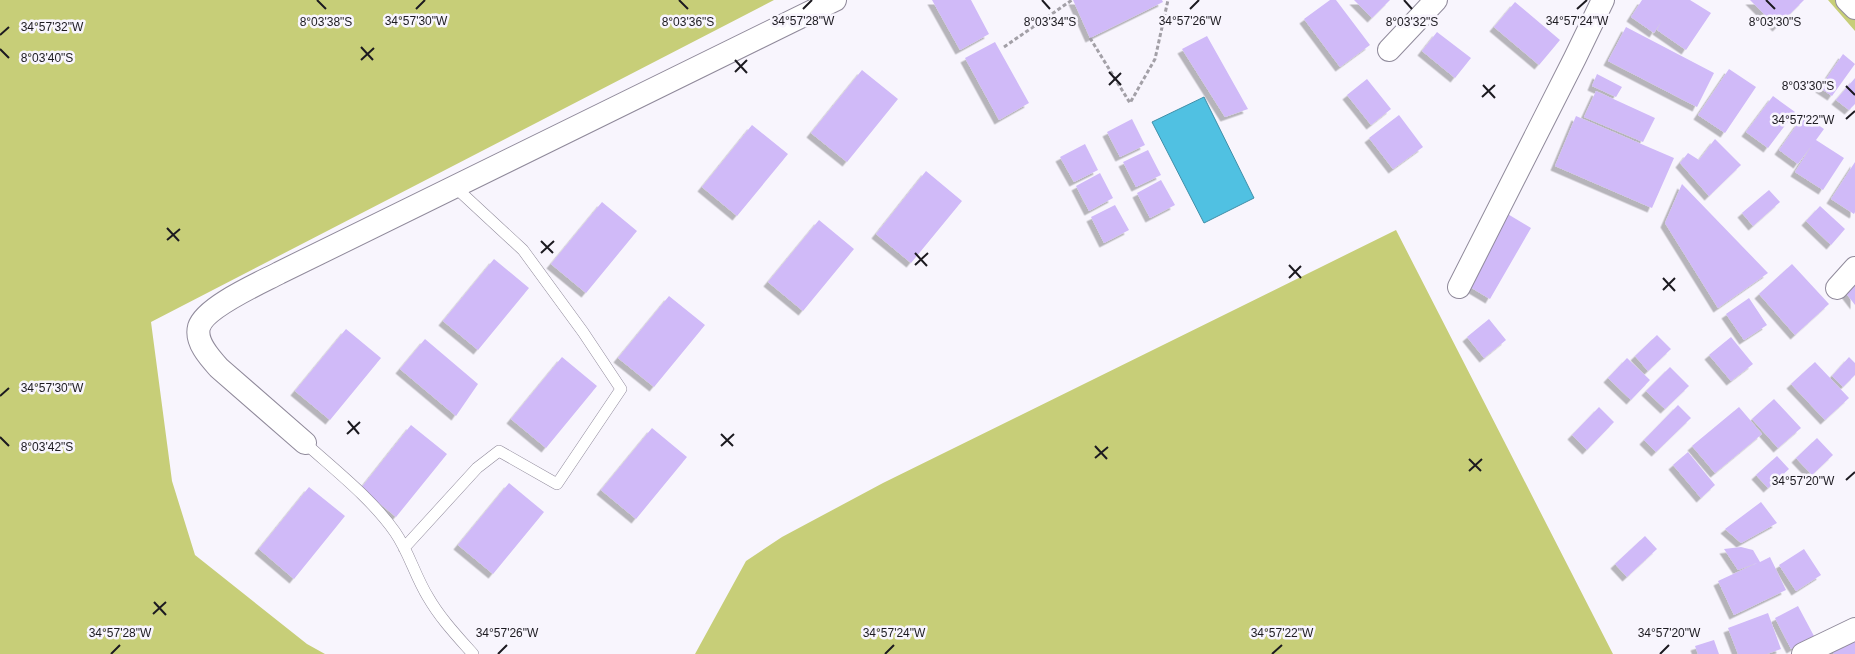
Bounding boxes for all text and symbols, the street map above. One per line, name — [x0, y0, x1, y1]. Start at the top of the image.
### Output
text: 34°57'30"W — [385, 14, 448, 28]
text: 34°57'28"W — [772, 14, 835, 28]
text: 34°57'26"W — [1159, 14, 1222, 28]
text: 34°57'24"W — [1546, 14, 1609, 28]
text: 8°03'38"S — [300, 15, 352, 29]
text: 8°03'36"S — [662, 15, 714, 29]
text: 8°03'34"S — [1024, 15, 1076, 29]
text: 8°03'32"S — [1386, 15, 1438, 29]
text: 8°03'30"S — [1749, 15, 1801, 29]
text: 34°57'32"W — [21, 20, 84, 34]
text: 8°03'40"S — [21, 51, 73, 65]
text: 8°03'30"S — [1782, 79, 1834, 93]
text: 34°57'22"W — [1772, 113, 1835, 127]
text: 34°57'30"W — [21, 381, 84, 395]
text: 8°03'42"S — [21, 440, 73, 454]
text: 34°57'20"W — [1772, 474, 1835, 488]
text: 34°57'28"W — [89, 626, 152, 640]
text: 34°57'26"W — [476, 626, 539, 640]
text: 34°57'24"W — [863, 626, 926, 640]
text: 34°57'22"W — [1251, 626, 1314, 640]
text: 34°57'20"W — [1638, 626, 1701, 640]

